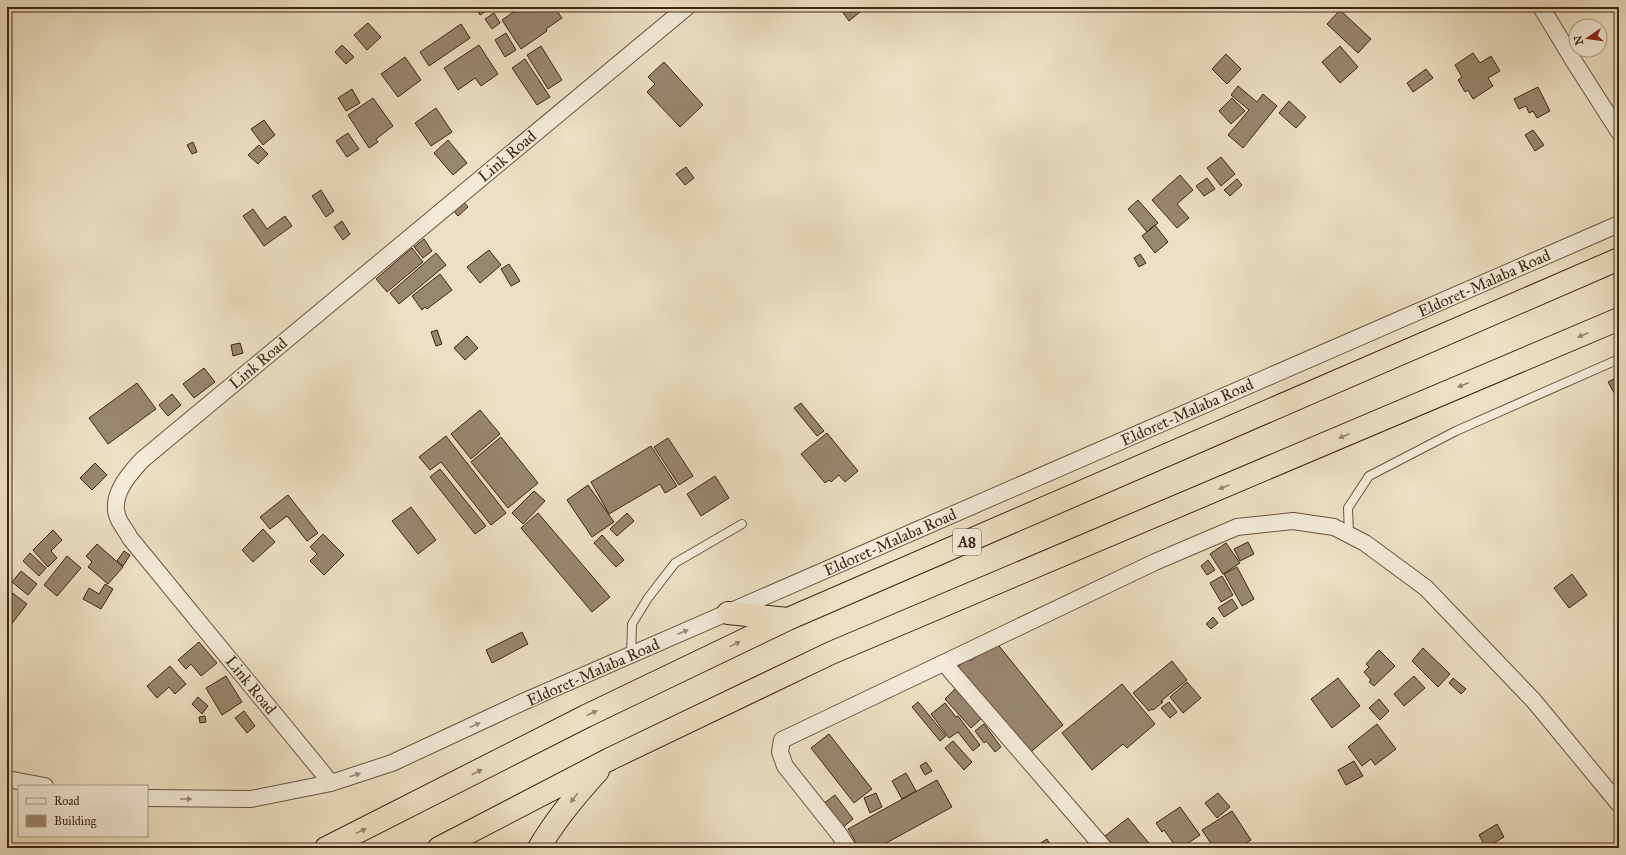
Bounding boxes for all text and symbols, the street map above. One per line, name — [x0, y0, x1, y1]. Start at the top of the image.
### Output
north arrow — [1568, 18, 1608, 58]
text: N — [1571, 33, 1586, 46]
street label: Link Road — [474, 126, 540, 186]
street label: Eldoret-Malaba Road — [1415, 245, 1553, 321]
one-way arrow — [1577, 332, 1589, 338]
street label: Link Road — [225, 333, 291, 393]
street label: Eldoret-Malaba Road — [1118, 374, 1256, 450]
one-way arrow — [1457, 383, 1469, 389]
one-way arrow — [1338, 433, 1349, 439]
one-way arrow — [1217, 484, 1229, 490]
street label: Eldoret-Malaba Road — [821, 504, 959, 580]
road number: A8 — [953, 529, 981, 555]
one-way arrow — [678, 629, 690, 635]
street label: Eldoret-Malaba Road — [524, 634, 662, 710]
one-way arrow — [729, 641, 741, 647]
street label: Link Road — [222, 652, 280, 718]
one-way arrow — [587, 710, 598, 716]
one-way arrow — [469, 722, 481, 728]
one-way arrow — [471, 769, 483, 775]
one-way arrow — [349, 772, 361, 778]
legend — [18, 785, 148, 837]
one-way arrow — [570, 792, 578, 803]
text: Road — [54, 794, 80, 808]
one-way arrow — [180, 796, 193, 802]
text: Building — [54, 814, 97, 829]
one-way arrow — [355, 828, 366, 834]

